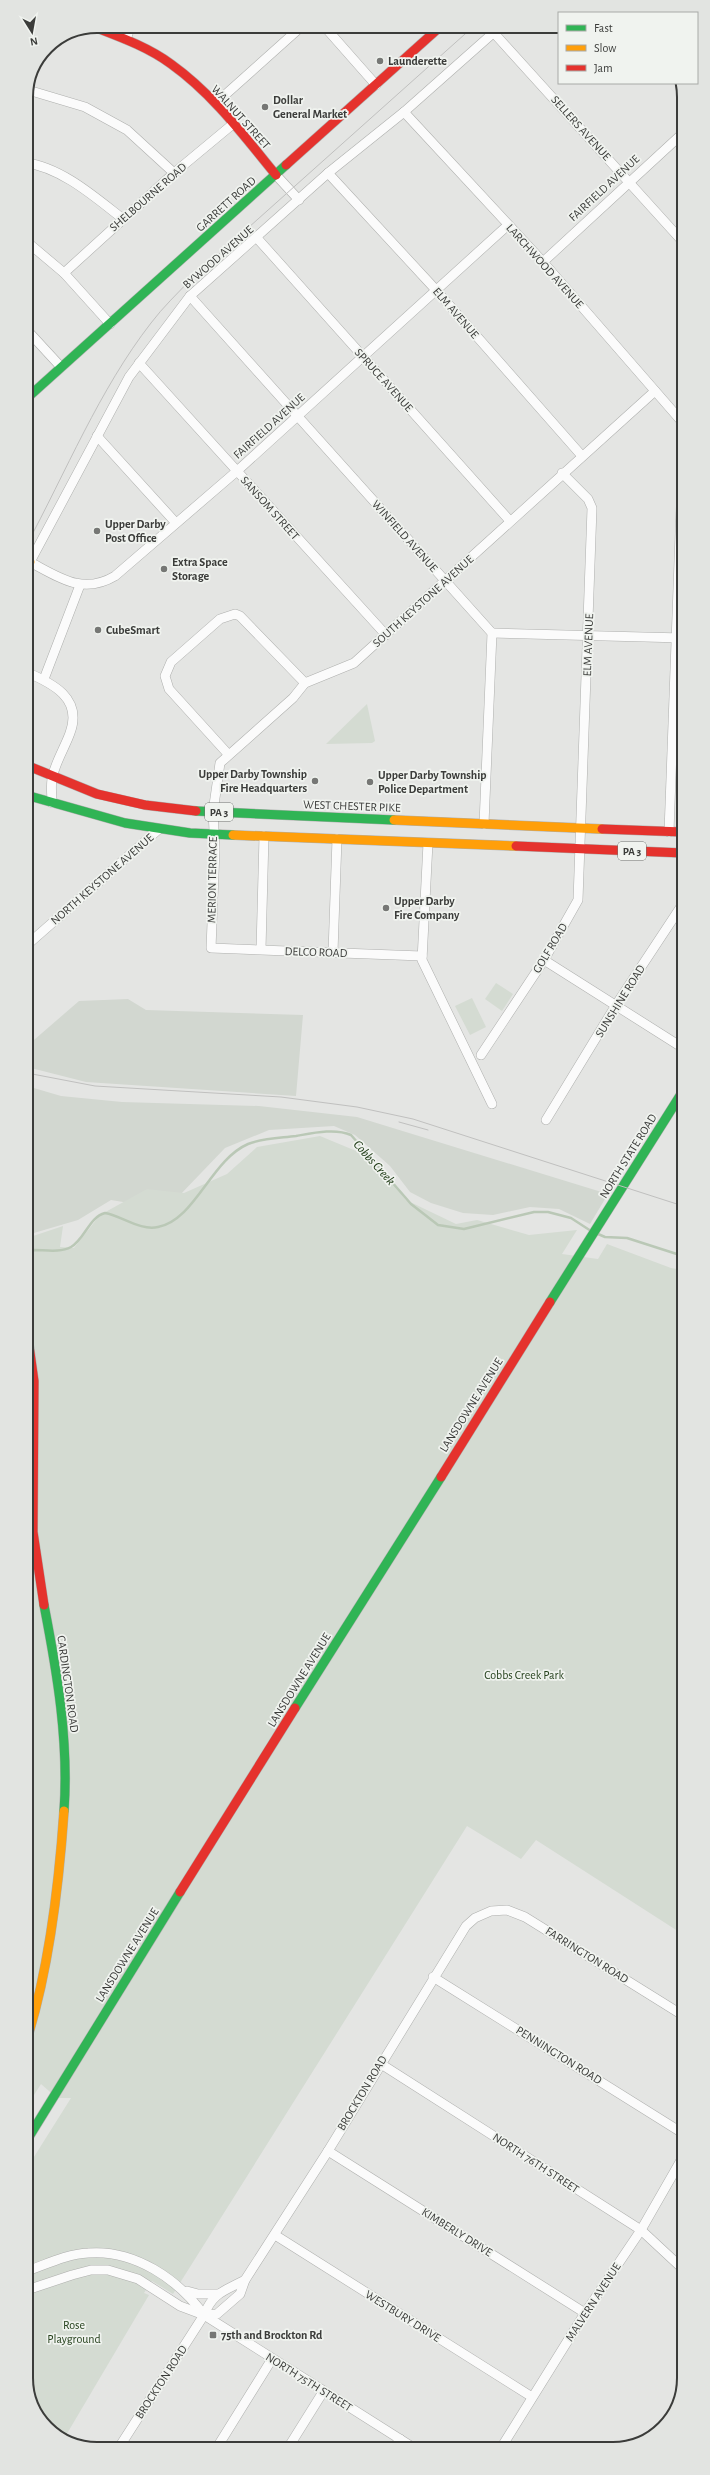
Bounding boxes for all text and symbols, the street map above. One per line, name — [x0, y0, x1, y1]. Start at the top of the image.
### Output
north arrow — [12, 12, 52, 52]
legend — [558, 12, 698, 84]
text: Fast — [594, 22, 613, 34]
text: N — [29, 35, 39, 47]
text: Slow — [594, 42, 616, 54]
place label: Launderette — [388, 55, 447, 67]
marker: Launderette — [375, 56, 385, 66]
text: Jam — [594, 62, 613, 74]
street label: WALNUT STREET — [209, 83, 273, 151]
street label: SELLERS AVENUE — [549, 93, 613, 163]
place label: Dollar General Market — [273, 94, 347, 120]
marker: Dollar General Market — [260, 102, 270, 112]
street label: FAIRFIELD AVENUE — [566, 152, 642, 224]
street label: SHELBOURNE ROAD — [107, 160, 189, 234]
street label: GARRETT ROAD — [194, 174, 258, 234]
street label: LARCHWOOD AVENUE — [504, 222, 586, 311]
street label: BYWOOD AVENUE — [180, 223, 256, 291]
street label: ELM AVENUE — [431, 285, 481, 341]
street label: SPRUCE AVENUE — [353, 346, 416, 414]
street label: FAIRFIELD AVENUE — [231, 391, 307, 461]
street label: SANSOM STREET — [238, 474, 302, 542]
street label: WINFIELD AVENUE — [370, 498, 440, 574]
place label: Upper Darby Post Office — [105, 518, 166, 544]
marker: Upper Darby Post Office — [92, 526, 102, 536]
street label: SOUTH KEYSTONE AVENUE — [370, 553, 476, 649]
place label: Extra Space Storage — [172, 556, 228, 582]
marker: Extra Space Storage — [159, 564, 169, 574]
street label: ELM AVENUE — [581, 613, 595, 677]
place label: CubeSmart — [106, 624, 160, 636]
marker: CubeSmart — [93, 625, 103, 635]
place label: Upper Darby Township Fire Headquarters — [198, 768, 307, 794]
place label: Upper Darby Township Police Department — [378, 769, 487, 795]
marker: Upper Darby Township Fire Headquarters — [310, 776, 320, 786]
marker: Upper Darby Township Police Department — [365, 777, 375, 787]
street label: WEST CHESTER PIKE — [303, 798, 401, 814]
road number: PA 3 — [205, 803, 233, 821]
street label: NORTH KEYSTONE AVENUE — [48, 831, 156, 927]
street label: MERION TERRACE — [205, 836, 219, 923]
road number: PA 3 — [618, 842, 646, 860]
place label: Upper Darby Fire Company — [394, 895, 460, 922]
marker: Upper Darby Fire Company — [381, 903, 391, 913]
street label: GOLF ROAD — [531, 921, 570, 975]
street label: DELCO ROAD — [284, 945, 348, 959]
street label: SUNSHINE ROAD — [593, 962, 647, 1039]
street label: NORTH STATE ROAD — [597, 1111, 659, 1200]
water label: Cobbs Creek — [351, 1138, 397, 1188]
street label: LANSDOWNE AVENUE — [437, 1356, 505, 1454]
street label: LANSDOWNE AVENUE — [265, 1631, 333, 1729]
street label: CARDINGTON ROAD — [55, 1635, 81, 1734]
park label: Cobbs Creek Park — [484, 1669, 564, 1681]
street label: LANSDOWNE AVENUE — [93, 1906, 161, 2004]
street label: FARRINGTON ROAD — [543, 1925, 631, 1986]
street label: PENNINGTON ROAD — [514, 2024, 604, 2086]
street label: BROCKTON ROAD — [335, 2053, 389, 2133]
street label: NORTH 76TH STREET — [491, 2131, 581, 2195]
street label: KIMBERLY DRIVE — [420, 2206, 495, 2259]
street label: MALVERN AVENUE — [563, 2260, 623, 2343]
street label: WESTBURY DRIVE — [363, 2288, 443, 2344]
park label: Rose Playground — [47, 2319, 101, 2346]
place label: 75th and Brockton Rd — [221, 2329, 323, 2341]
marker: 75th and Brockton Rd — [208, 2330, 218, 2340]
street label: BROCKTON ROAD — [133, 2343, 189, 2421]
street label: NORTH 75TH STREET — [264, 2351, 354, 2413]

